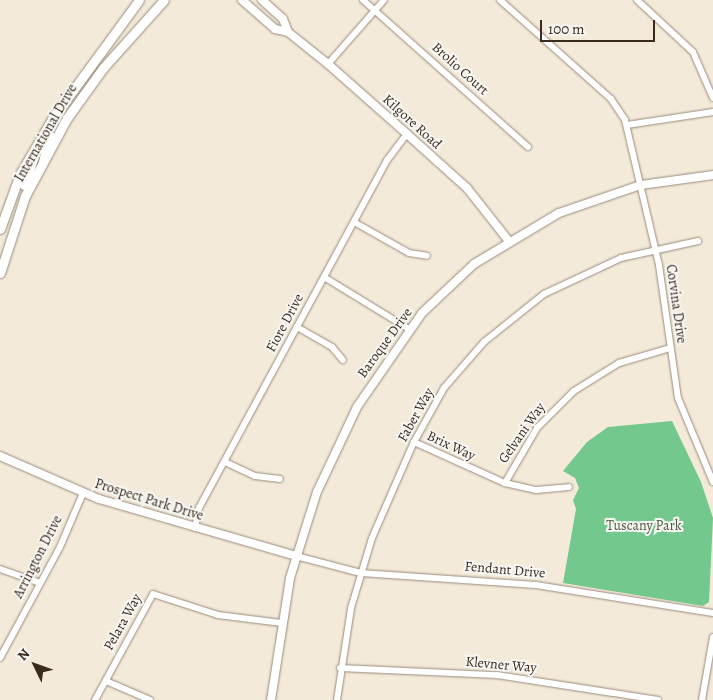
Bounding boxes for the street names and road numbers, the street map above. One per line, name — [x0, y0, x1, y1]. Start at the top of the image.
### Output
street label: Brolio Court — [428, 39, 492, 99]
street label: International Drive — [11, 81, 81, 185]
street label: Kilgore Road — [379, 91, 445, 153]
street label: Corvina Drive — [662, 263, 690, 345]
street label: Fiore Drive — [263, 291, 307, 355]
street label: Baroque Drive — [354, 305, 416, 381]
street label: Faber Way — [394, 385, 438, 445]
street label: Gelvani Way — [495, 399, 549, 467]
street label: Brix Way — [424, 428, 478, 464]
street label: Prospect Park Drive — [93, 475, 205, 525]
street label: Arrington Drive — [10, 513, 66, 601]
street label: Fendant Drive — [464, 558, 546, 582]
street label: Pelara Way — [101, 591, 145, 653]
street label: Klevner Way — [465, 654, 537, 676]

